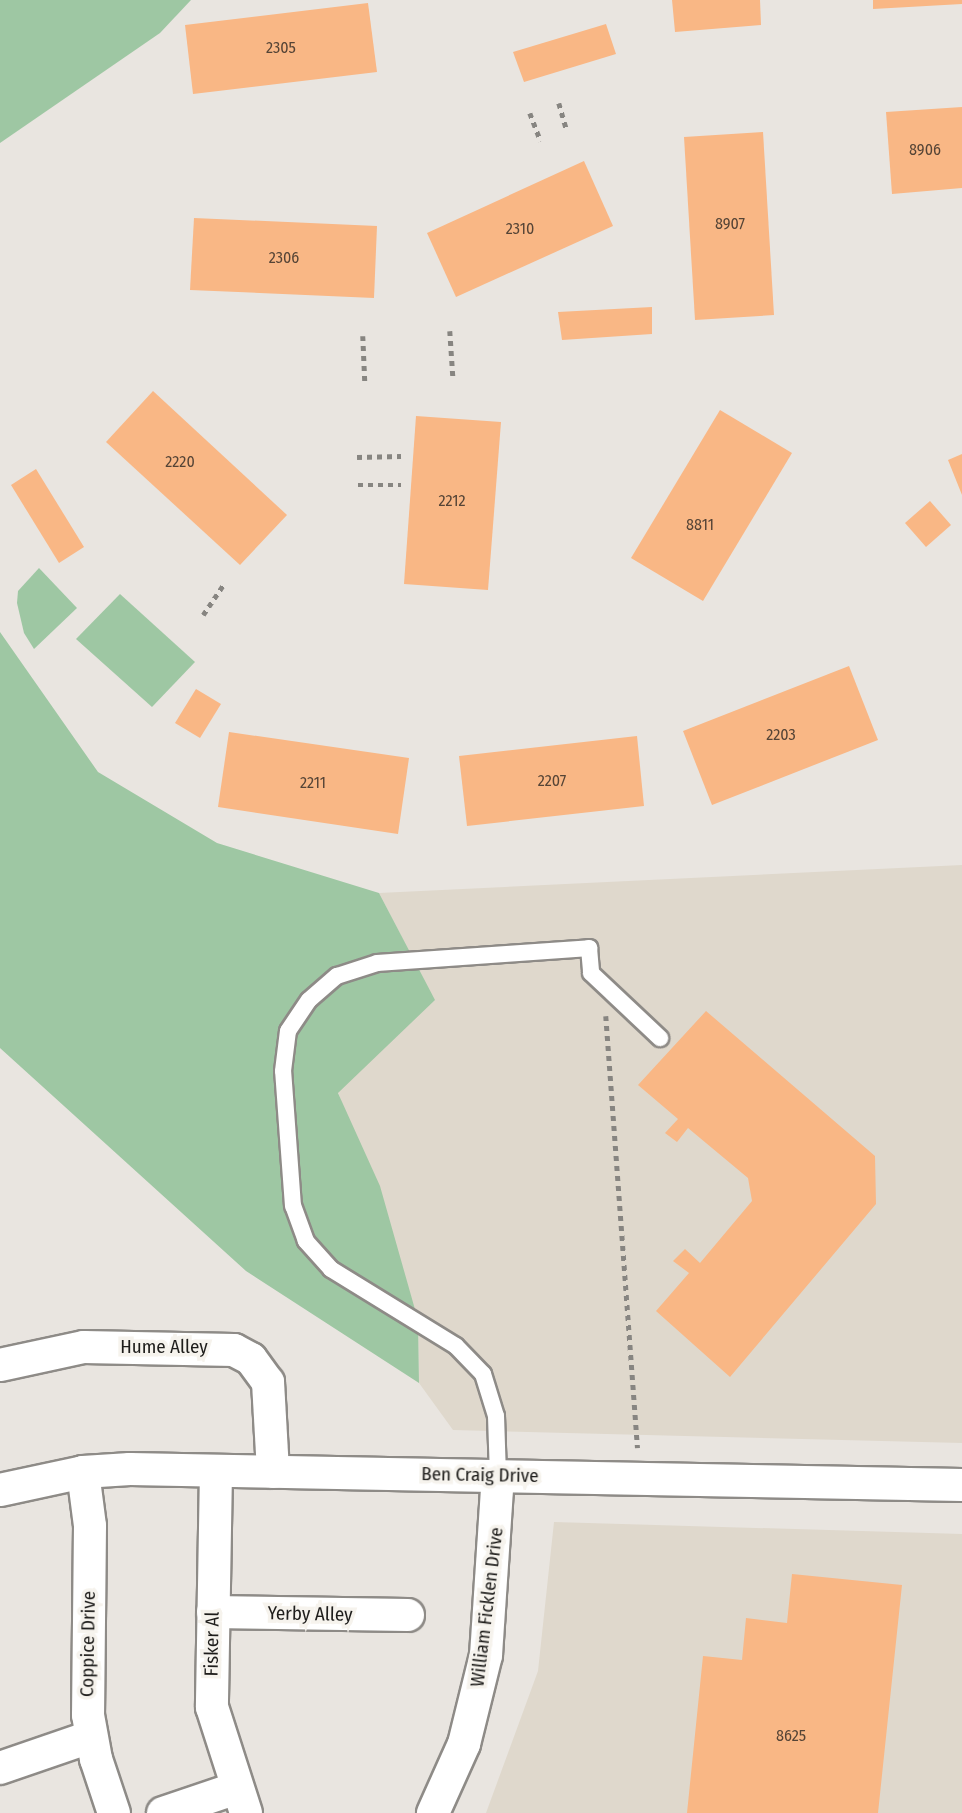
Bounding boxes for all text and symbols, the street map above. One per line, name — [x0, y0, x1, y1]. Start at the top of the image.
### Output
house number: 2305 — [266, 38, 296, 58]
house number: 8906 — [909, 140, 941, 160]
house number: 8907 — [715, 214, 745, 234]
house number: 2310 — [506, 219, 534, 239]
house number: 2306 — [269, 248, 299, 268]
house number: 2220 — [165, 452, 195, 472]
house number: 2212 — [438, 491, 466, 511]
house number: 8811 — [686, 515, 714, 535]
house number: 2203 — [766, 725, 796, 745]
house number: 2207 — [538, 771, 566, 791]
house number: 2211 — [300, 773, 326, 793]
street label: Hume Alley — [120, 1336, 208, 1358]
street label: Ben Craig Drive — [421, 1463, 539, 1487]
street label: William Ficklen Drive — [466, 1526, 508, 1688]
street label: Coppice Drive — [76, 1591, 100, 1697]
street label: Yerby Alley — [267, 1602, 353, 1626]
street label: Fisker Al — [200, 1611, 224, 1677]
house number: 8625 — [776, 1726, 806, 1746]

